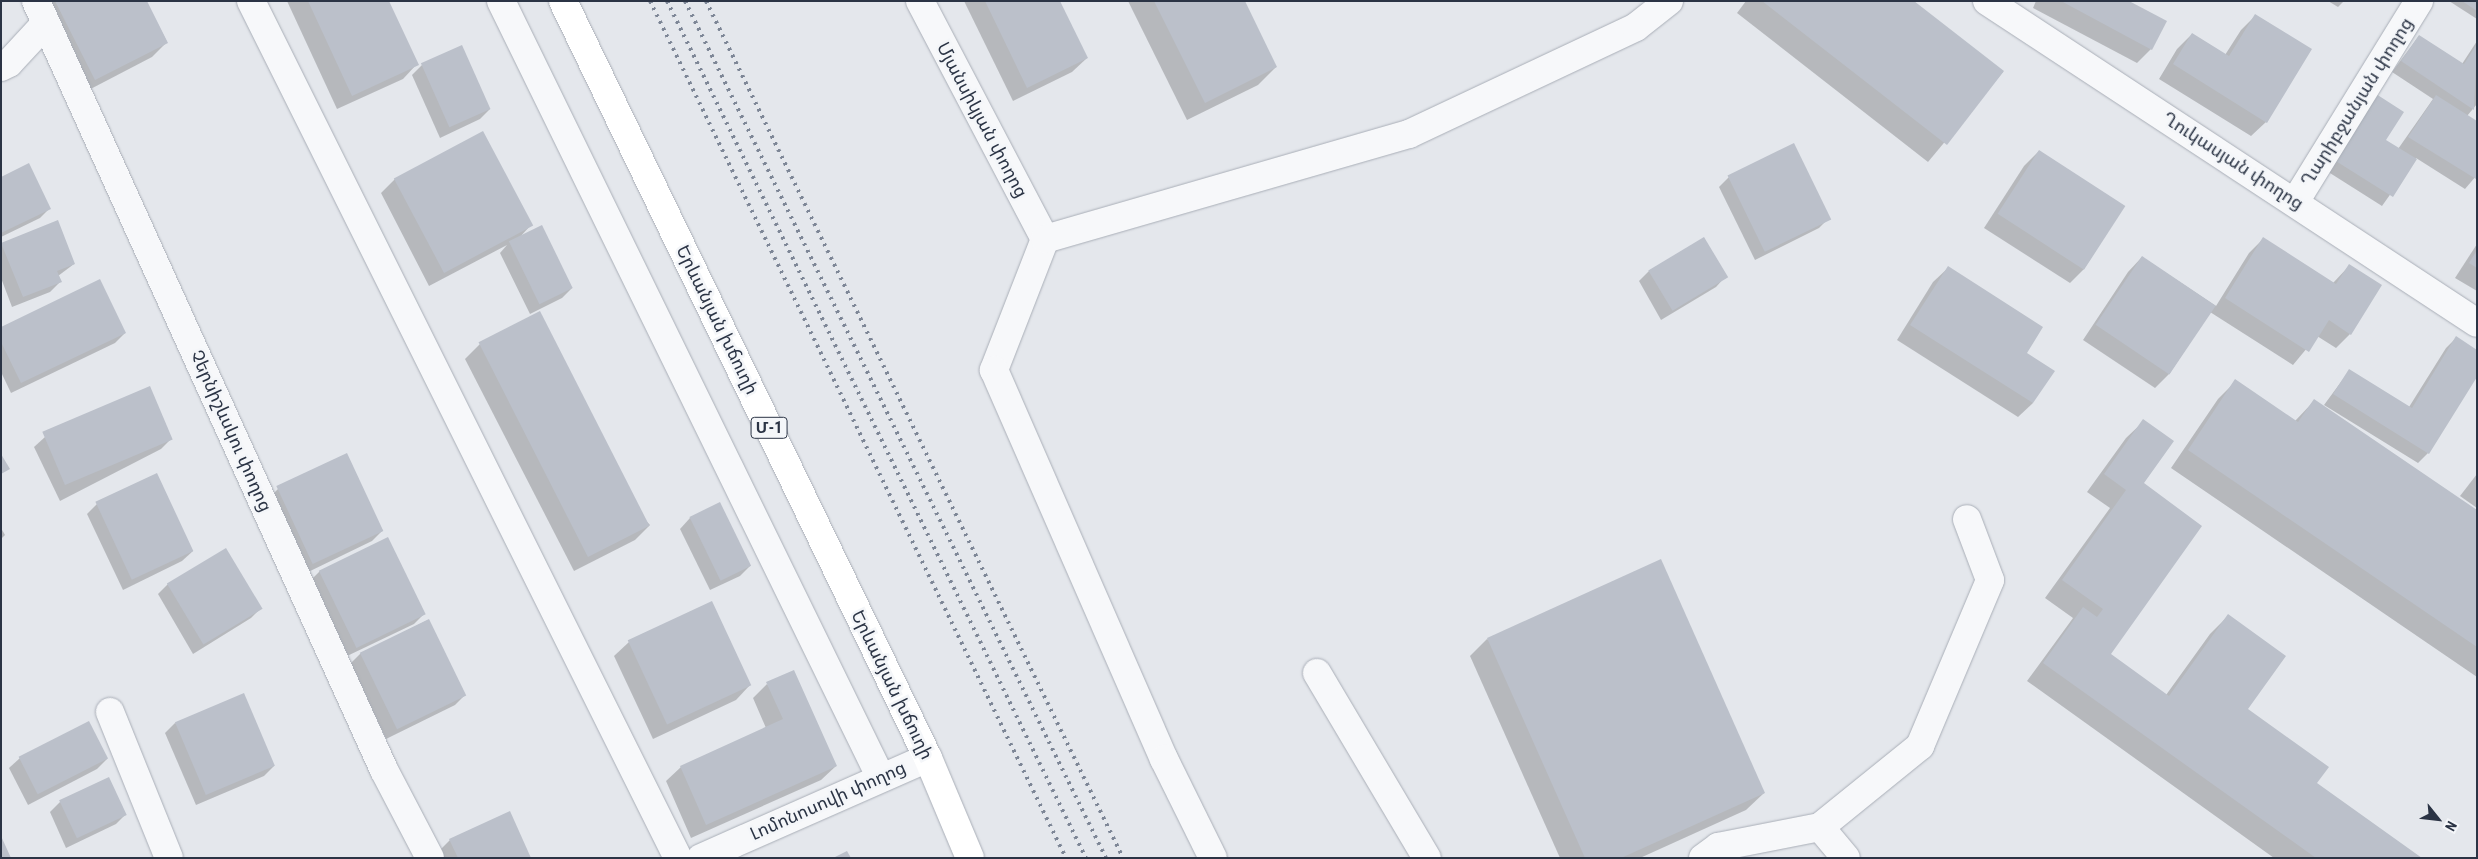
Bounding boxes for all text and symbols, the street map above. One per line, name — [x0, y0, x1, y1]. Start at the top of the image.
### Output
street label: Ղարիբջանյան փողոց — [2296, 14, 2418, 190]
street label: Մյանսիկյան փողոց — [932, 39, 1032, 201]
street label: Ղուկասյան փողոց — [2158, 107, 2308, 215]
street label: Երևանյան խճուղի — [671, 242, 763, 398]
street label: Չերնիշևսկու փողոց — [186, 347, 276, 515]
road number: Մ-1 — [750, 414, 788, 442]
street label: Երևանյան խճուղի — [846, 607, 938, 763]
street label: Լոմոնոսովի փողոց — [747, 757, 909, 845]
north arrow — [2413, 794, 2463, 844]
text: N — [2442, 819, 2460, 834]

